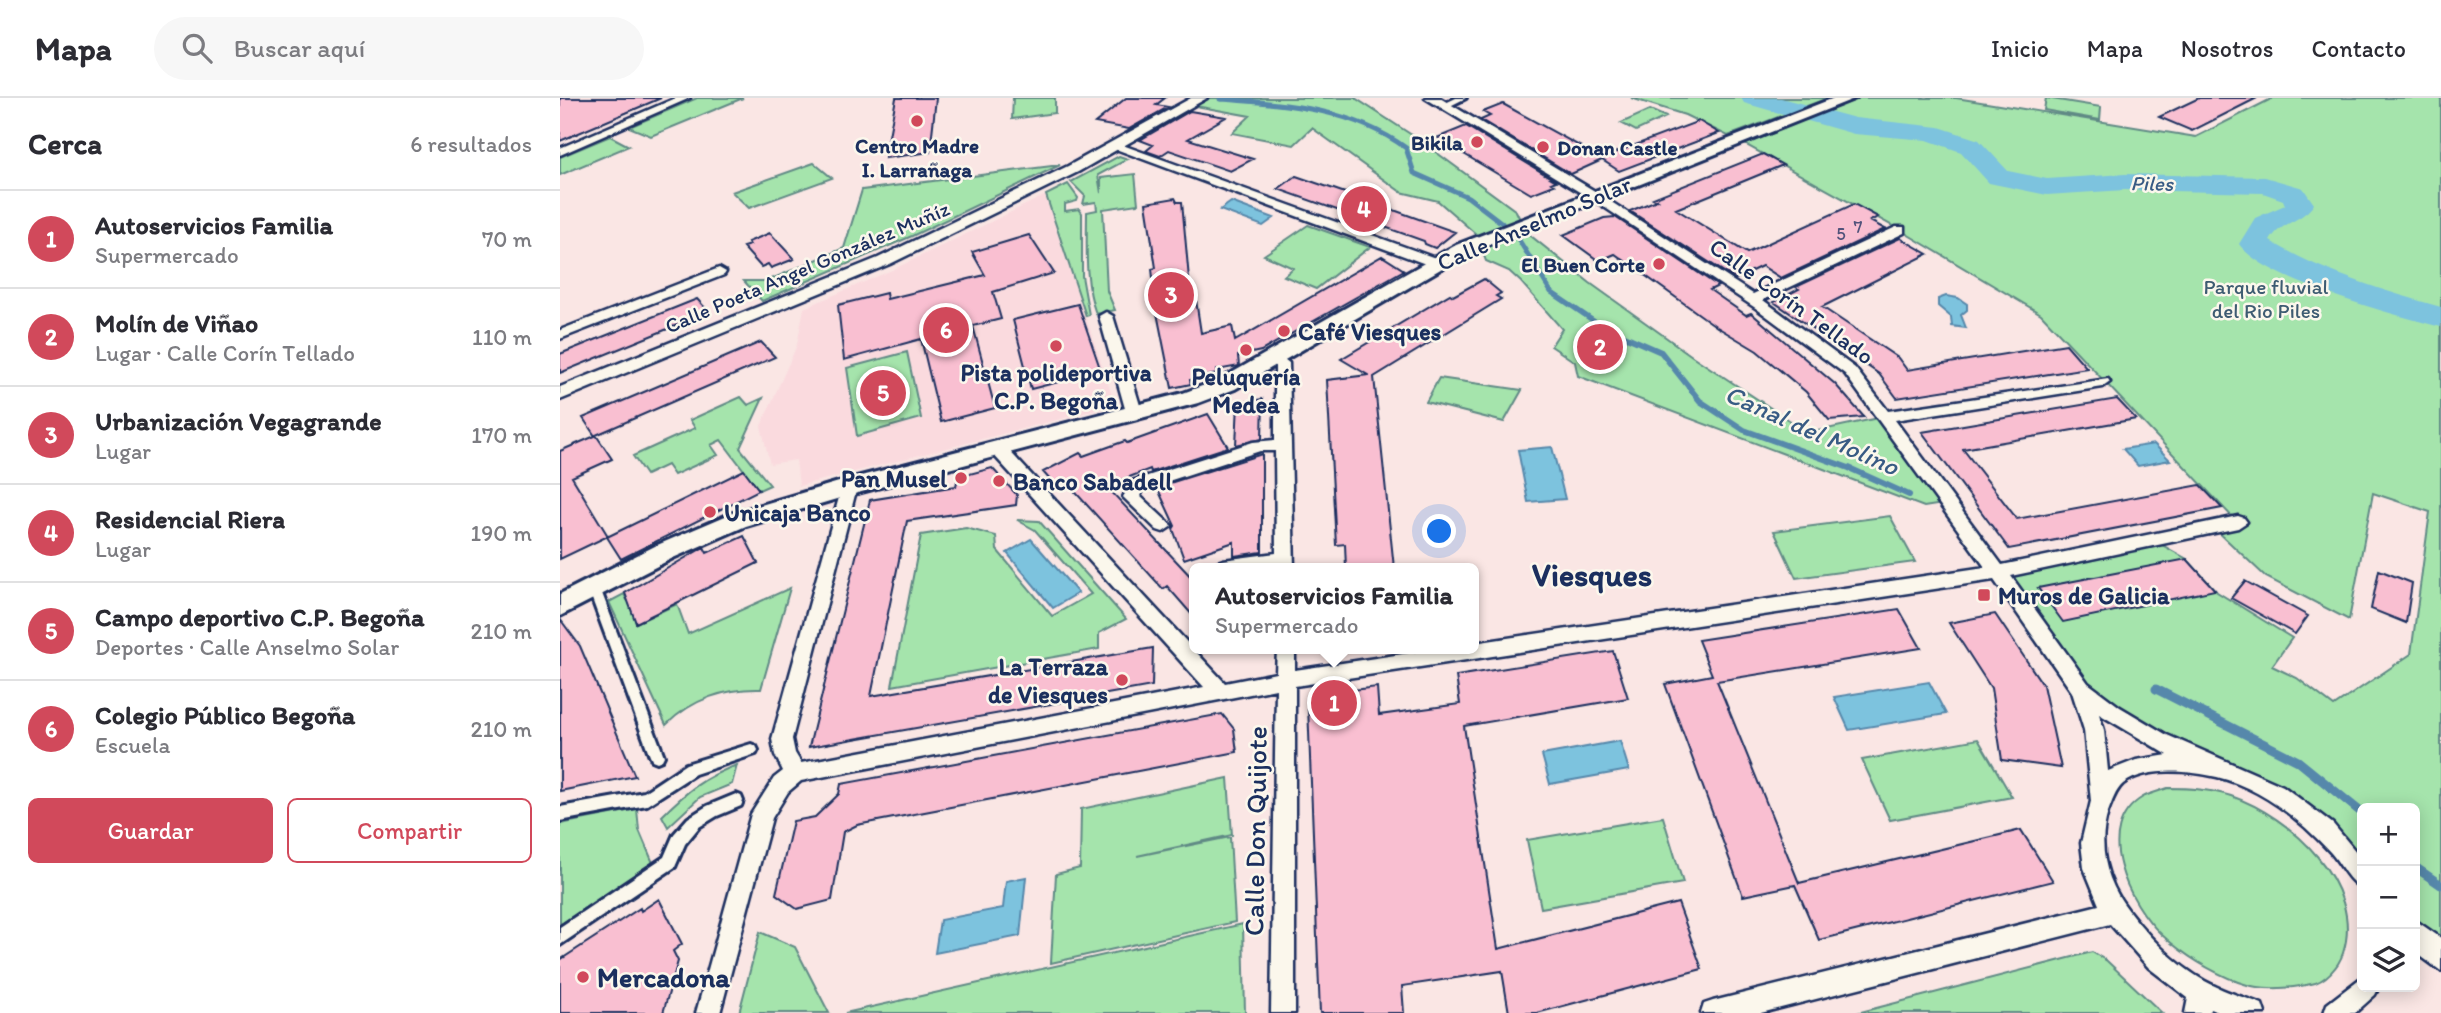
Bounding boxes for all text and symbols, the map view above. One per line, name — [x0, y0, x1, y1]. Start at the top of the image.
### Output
search box — [154, 17, 644, 80]
text: Mapa — [35, 29, 112, 68]
icon: search — [178, 29, 216, 67]
text: Buscar aquí — [234, 32, 365, 64]
text: Inicio — [1991, 34, 2049, 63]
text: Mapa — [2087, 34, 2143, 63]
text: Nosotros — [2181, 34, 2273, 63]
text: Contacto — [2311, 34, 2406, 63]
marker: Centro Madre I. Larrañaga — [909, 113, 925, 129]
text: Cerca — [28, 125, 102, 162]
text: 6 resultados — [410, 130, 532, 158]
place label: Bikila — [1411, 130, 1464, 155]
place label: Centro Madre I. Larrañaga — [855, 133, 979, 183]
marker: Bikila — [1469, 134, 1485, 150]
place label: Donan Castle — [1557, 135, 1677, 160]
marker: Donan Castle — [1535, 139, 1551, 155]
street label: Calle Anselmo Solar — [1433, 169, 1635, 277]
water label: Piles — [2130, 170, 2175, 196]
pin: 4 — [1341, 183, 1387, 235]
street label: Calle Poeta Angel González Muñíz — [661, 195, 953, 338]
text: Autoservicios Familia — [95, 209, 333, 241]
house number: 7 — [1854, 216, 1863, 238]
house number: 5 — [1836, 223, 1846, 245]
text: 1 — [46, 225, 56, 253]
text: 70 m — [482, 225, 532, 253]
street label: Calle Corín Tellado — [1704, 232, 1880, 370]
text: Supermercado — [95, 241, 239, 269]
place label: El Buen Corte — [1521, 252, 1645, 277]
marker: El Buen Corte — [1651, 256, 1667, 272]
pin: 3 — [1148, 269, 1194, 321]
park label: Parque fluvial del Rio Piles — [2203, 274, 2329, 323]
pin: 6 — [923, 304, 969, 356]
text: Molín de Viñao — [95, 307, 258, 339]
place label: Café Viesques — [1298, 317, 1442, 347]
pin: 2 — [1577, 321, 1623, 373]
text: 2 — [45, 323, 57, 351]
text: 110 m — [472, 323, 532, 351]
marker: Café Viesques — [1276, 323, 1292, 339]
marker: Pista polideportiva C.P. Begoña — [1048, 338, 1064, 354]
text: Lugar · Calle Corín Tellado — [95, 339, 355, 367]
marker: Peluquería Medea — [1238, 342, 1254, 358]
place label: Pista polideportiva C.P. Begoña — [960, 358, 1152, 416]
place label: Peluquería Medea — [1192, 362, 1301, 419]
pin: 5 — [860, 367, 906, 419]
water label: Canal del Molino — [1720, 377, 1904, 483]
text: Urbanización Vegagrande — [95, 405, 382, 437]
text: 3 — [45, 421, 57, 449]
text: 170 m — [471, 421, 532, 449]
text: Lugar — [95, 437, 151, 465]
place label: Pan Musel — [841, 464, 947, 493]
place label: Banco Sabadell — [1013, 467, 1173, 496]
marker: Pan Musel — [953, 470, 969, 486]
marker: Banco Sabadell — [991, 473, 1007, 489]
place label: Unicaja Banco — [724, 498, 871, 528]
text: Residencial Riera — [95, 503, 285, 535]
marker: Unicaja Banco — [702, 504, 718, 520]
your location — [1422, 514, 1456, 548]
text: 4 — [44, 519, 58, 547]
text: 190 m — [471, 519, 532, 547]
text: Lugar — [95, 535, 151, 563]
district label: Viesques — [1532, 556, 1652, 594]
popup — [1189, 563, 1479, 654]
text: Autoservicios Familia — [1215, 579, 1453, 611]
place label: Muros de Galicia — [1998, 581, 2170, 610]
marker: Muros de Galicia — [1976, 587, 1992, 603]
text: Campo deportivo C.P. Begoña — [95, 601, 424, 633]
text: Supermercado — [1215, 611, 1359, 639]
text: 5 — [45, 617, 57, 645]
text: 210 m — [471, 617, 532, 645]
text: Deportes · Calle Anselmo Solar — [95, 633, 399, 661]
place label: La Terraza de Viesques — [988, 652, 1108, 710]
marker: La Terraza de Viesques — [1114, 672, 1130, 688]
pin: 1 — [1311, 677, 1357, 729]
text: Colegio Público Begoña — [95, 699, 355, 731]
text: 6 — [45, 715, 57, 743]
text: 210 m — [471, 715, 532, 743]
street label: Calle Don Quijote — [1236, 726, 1274, 936]
text: Escuela — [95, 731, 171, 759]
button: Guardar — [28, 798, 273, 863]
button: Compartir — [287, 798, 532, 863]
map controls — [2357, 803, 2420, 992]
button: + — [2357, 803, 2420, 866]
button: − — [2357, 866, 2420, 929]
button: layers — [2357, 929, 2420, 992]
place label: Mercadona — [597, 960, 730, 994]
marker: Mercadona — [575, 969, 591, 985]

